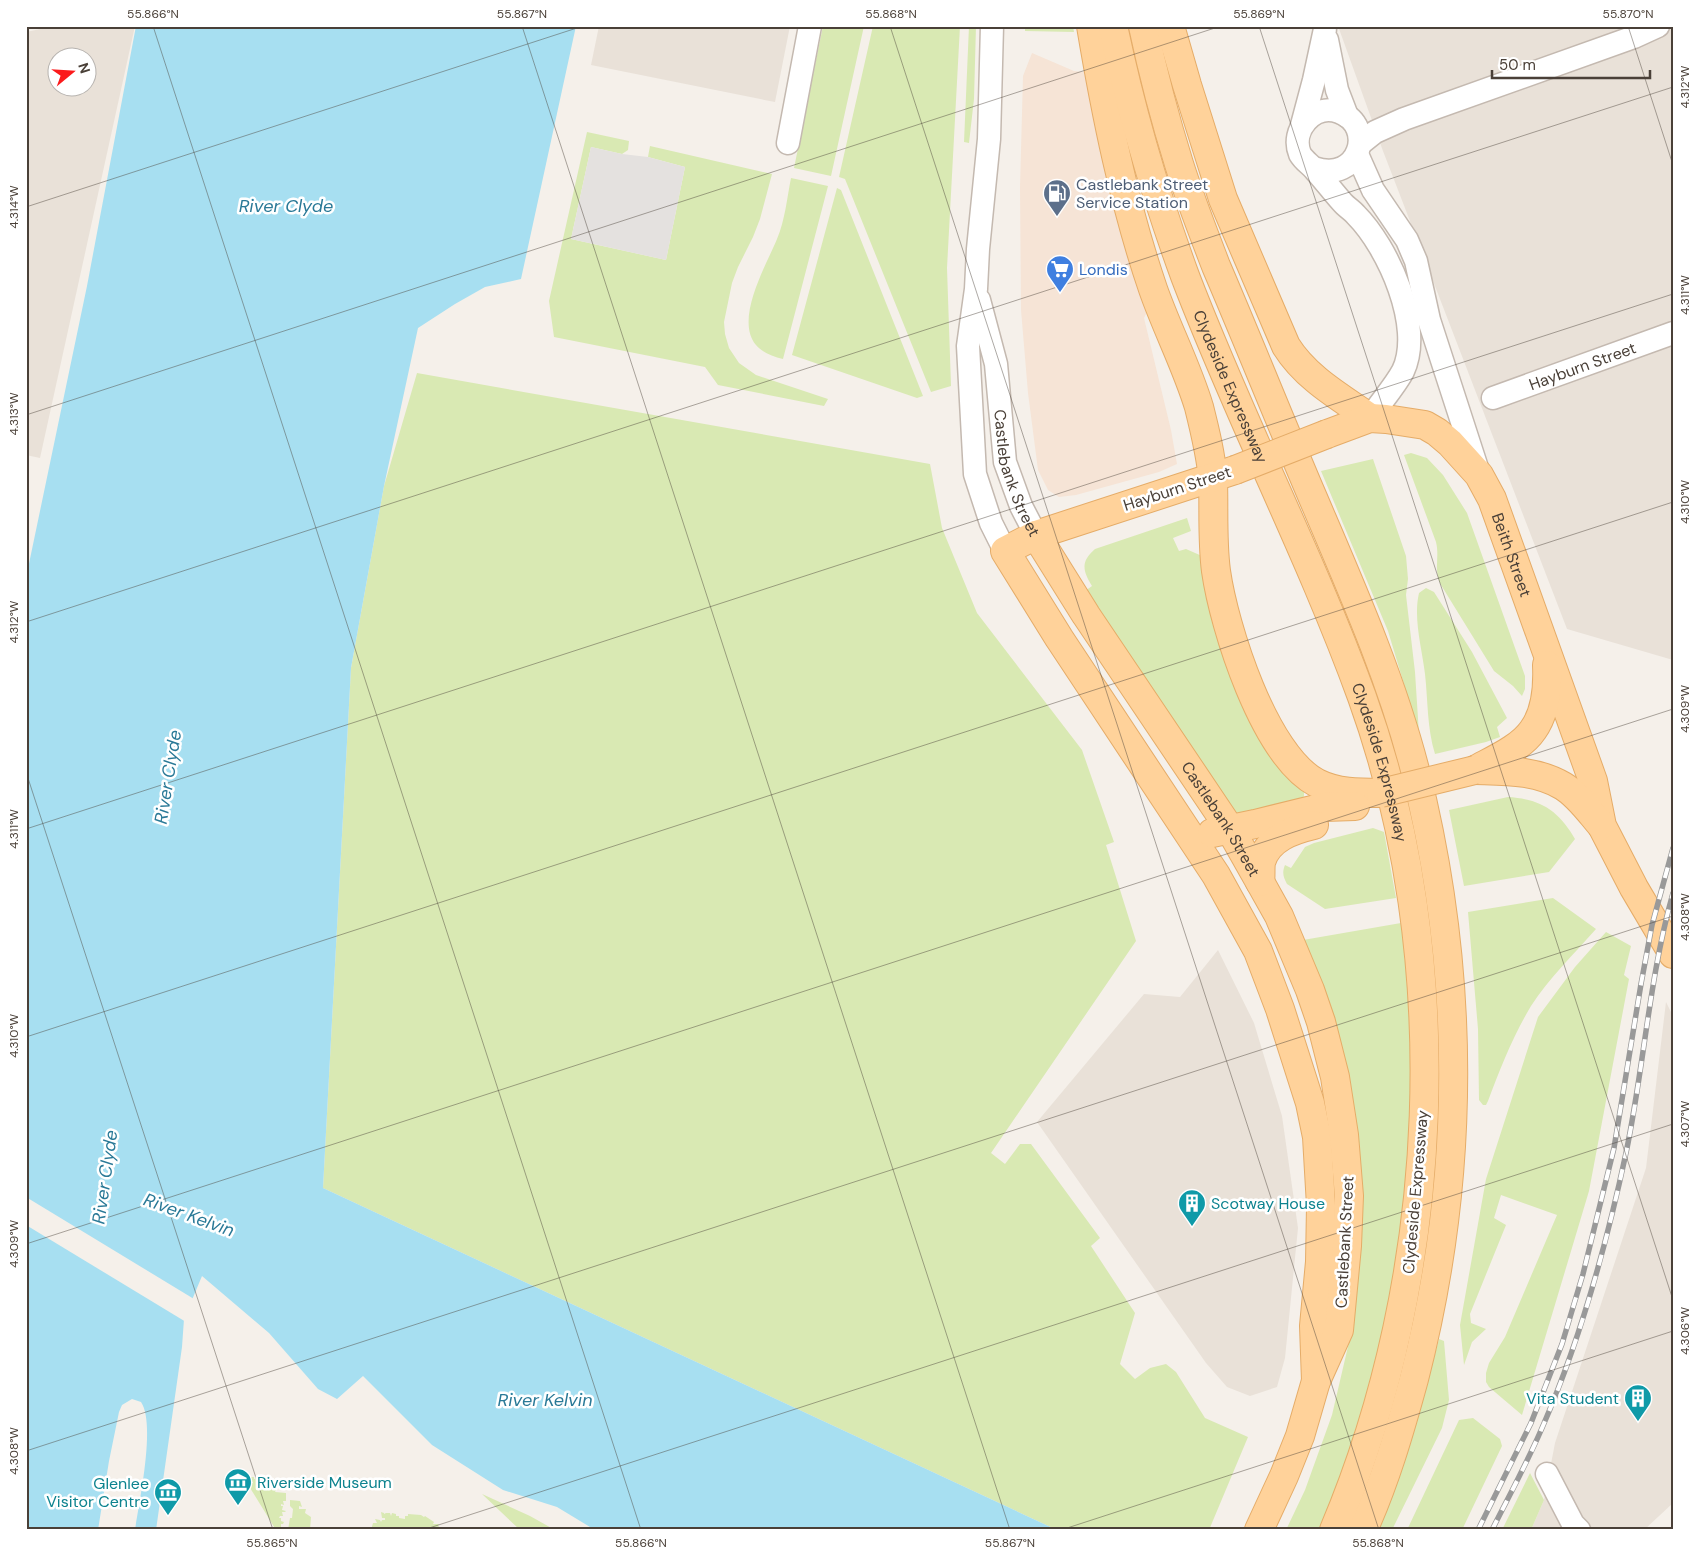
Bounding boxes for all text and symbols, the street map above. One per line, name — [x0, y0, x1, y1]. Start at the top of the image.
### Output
text: 55.866°N — [127, 6, 179, 22]
text: 55.867°N — [497, 6, 547, 22]
text: 55.868°N — [865, 6, 917, 22]
text: 55.869°N — [1233, 6, 1285, 22]
text: 55.870°N — [1603, 6, 1653, 22]
north arrow — [48, 48, 98, 98]
scale bar — [1492, 48, 1649, 80]
text: 50 m — [1499, 55, 1536, 75]
text: N — [74, 60, 95, 76]
text: 4.312°W — [1677, 65, 1693, 108]
place label: Castlebank Street Service Station — [1076, 174, 1208, 213]
fuel station icon: Castlebank Street Service Station — [1042, 178, 1072, 217]
text: 4.314°W — [6, 185, 22, 229]
water label: River Clyde — [239, 194, 333, 218]
supermarket icon: Londis — [1045, 254, 1075, 293]
place label: Londis — [1079, 259, 1128, 280]
text: 4.311°W — [1677, 275, 1693, 315]
street label: Clydeside Expressway — [1188, 307, 1273, 467]
street label: Hayburn Street — [1526, 337, 1639, 395]
text: 4.313°W — [6, 392, 22, 436]
street label: Castlebank Street — [989, 408, 1045, 540]
street label: Hayburn Street — [1121, 461, 1234, 516]
text: 4.310°W — [1677, 480, 1693, 524]
street label: Beith Street — [1487, 510, 1536, 600]
text: 4.312°W — [6, 600, 22, 643]
street label: Clydeside Expressway — [1347, 680, 1412, 844]
text: 4.309°W — [1677, 685, 1693, 733]
water label: River Clyde — [149, 728, 187, 826]
street label: Castlebank Street — [1176, 757, 1265, 881]
text: 4.311°W — [6, 809, 22, 849]
text: 4.308°W — [1677, 893, 1693, 941]
text: 4.310°W — [6, 1014, 22, 1058]
text: 4.307°W — [1677, 1100, 1693, 1147]
street label: Clydeside Expressway — [1398, 1109, 1433, 1275]
water label: River Clyde — [87, 1128, 123, 1226]
street label: Castlebank Street — [1331, 1175, 1358, 1309]
water label: River Kelvin — [140, 1187, 238, 1243]
building icon: Scotway House — [1177, 1188, 1207, 1227]
place label: Scotway House — [1211, 1193, 1325, 1214]
text: 4.309°W — [6, 1220, 22, 1268]
text: 4.306°W — [1677, 1307, 1693, 1355]
building icon: Vita Student — [1623, 1383, 1653, 1422]
water label: River Kelvin — [498, 1388, 593, 1412]
place label: Vita Student — [1526, 1388, 1619, 1409]
text: 4.308°W — [6, 1427, 22, 1475]
museum icon: Riverside Museum — [223, 1467, 253, 1506]
place label: Riverside Museum — [257, 1472, 392, 1493]
place label: Glenlee Visitor Centre — [46, 1473, 149, 1512]
museum icon: Glenlee Visitor Centre — [153, 1477, 183, 1516]
text: 55.865°N — [246, 1535, 298, 1551]
text: 55.866°N — [615, 1535, 667, 1551]
text: 55.867°N — [985, 1535, 1035, 1551]
text: 55.868°N — [1352, 1535, 1404, 1551]

